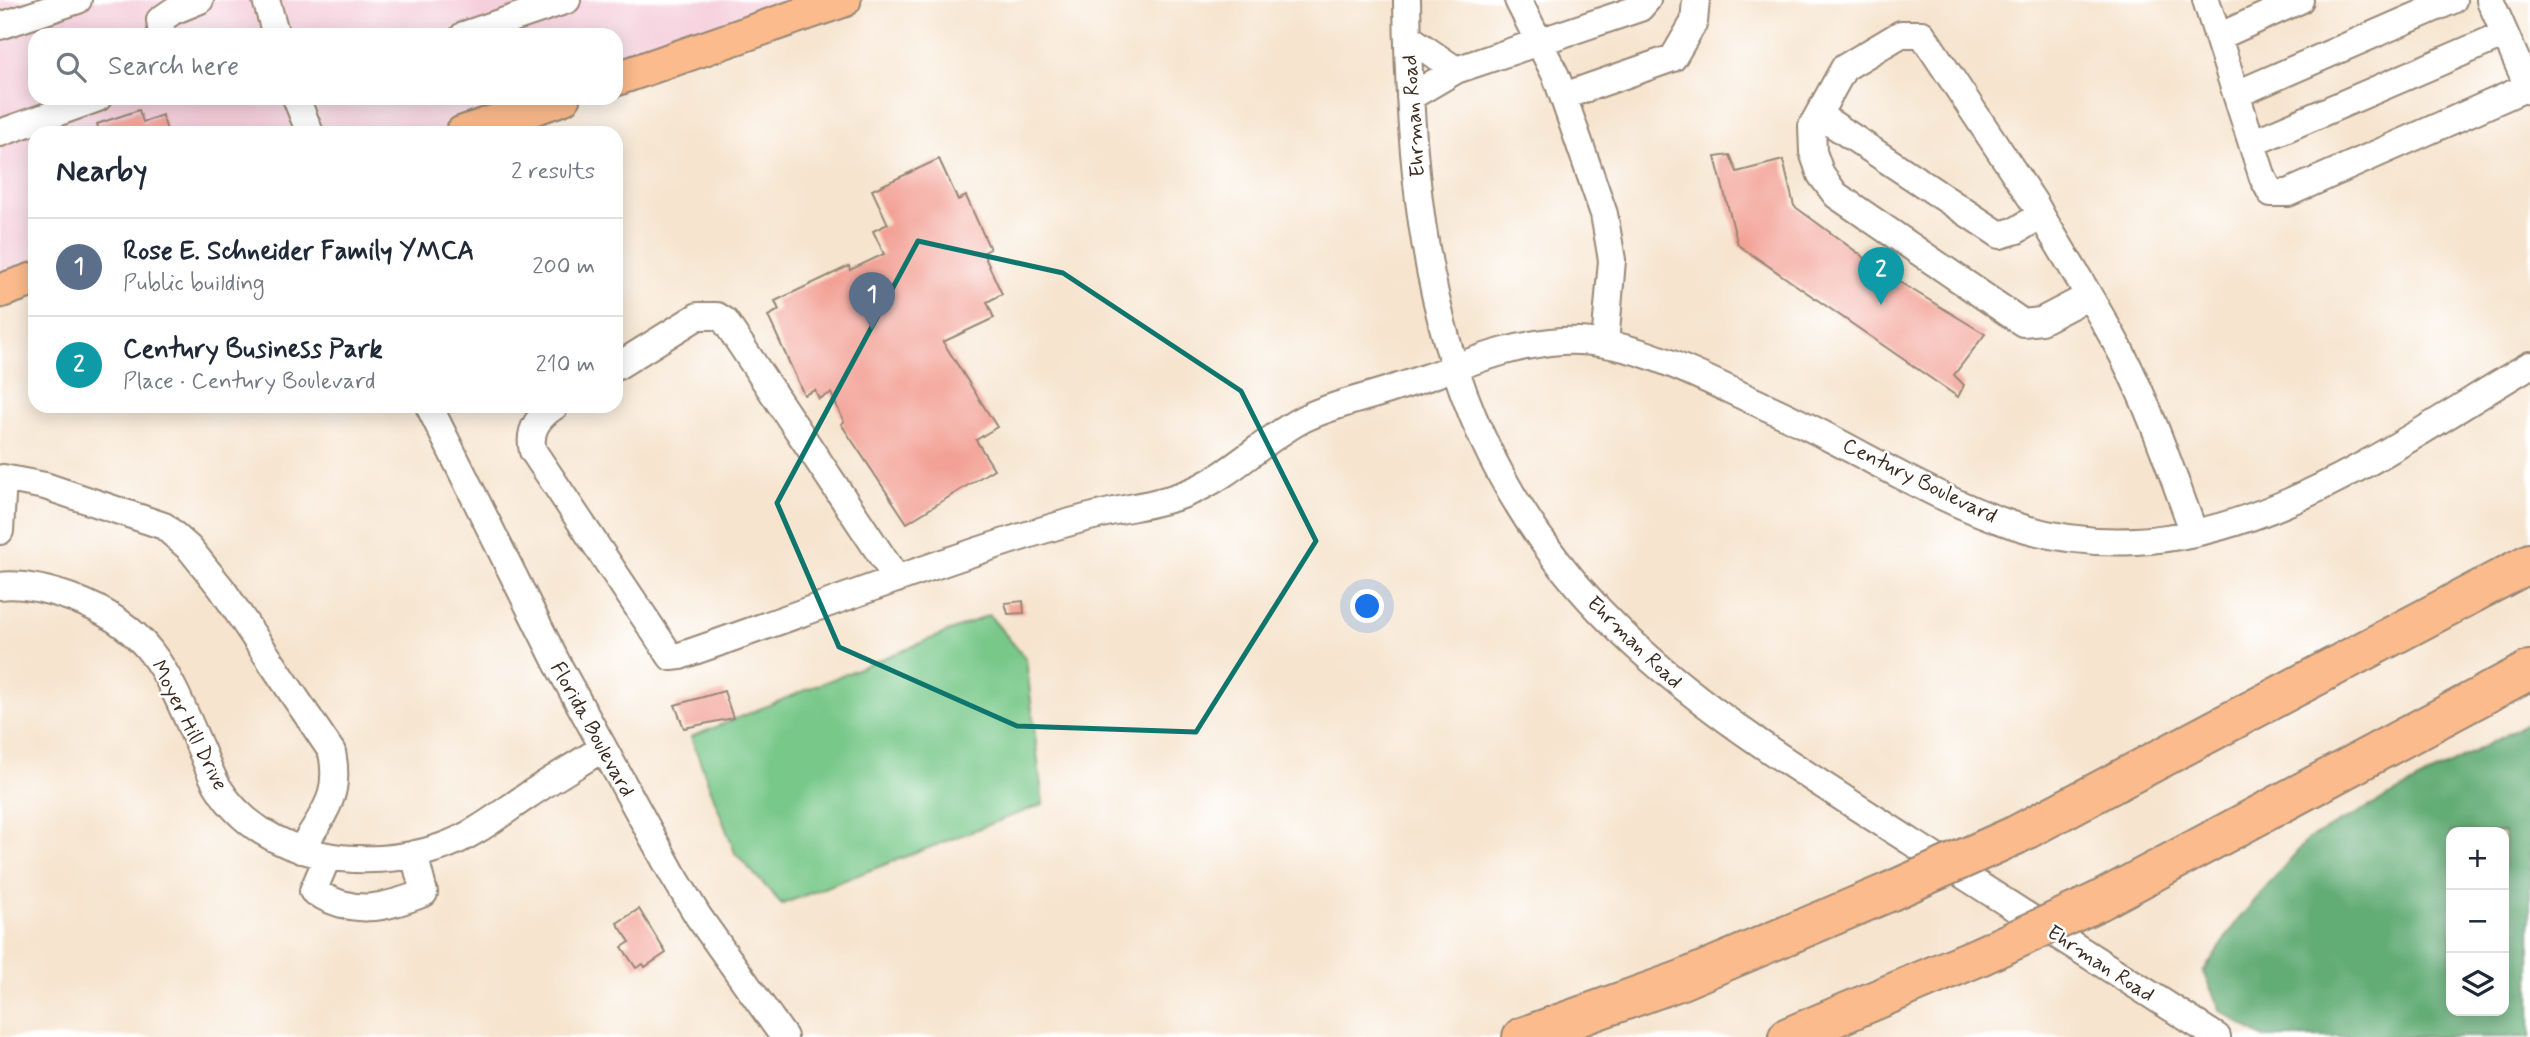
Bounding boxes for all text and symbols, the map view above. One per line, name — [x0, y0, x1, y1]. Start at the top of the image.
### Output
search box — [28, 28, 623, 105]
icon: search — [52, 48, 90, 86]
text: Search here — [108, 50, 239, 84]
street label: Ehrman Road — [1396, 54, 1432, 178]
text: Nearby — [56, 152, 147, 191]
text: 2 results — [511, 157, 595, 187]
text: Rose E. Schneider Family YMCA — [123, 235, 474, 269]
pin: 2 — [1858, 247, 1904, 305]
text: 1 — [74, 252, 84, 282]
text: 200 m — [532, 252, 595, 282]
text: Public building — [123, 269, 265, 299]
pin: 1 — [849, 272, 895, 330]
text: Century Business Park — [123, 333, 383, 367]
text: 2 — [73, 350, 85, 380]
text: 210 m — [535, 350, 595, 380]
text: Place · Century Boulevard — [123, 367, 376, 397]
street label: Century Boulevard — [1838, 431, 2001, 530]
your location — [1350, 589, 1384, 623]
street label: Ehrman Road — [1580, 590, 1688, 695]
street label: Moyer Hill Drive — [144, 655, 234, 795]
street label: Florida Boulevard — [543, 657, 641, 802]
map controls — [2446, 827, 2509, 1016]
button: + — [2446, 827, 2509, 890]
button: − — [2446, 890, 2509, 953]
street label: Ehrman Road — [2041, 919, 2160, 1009]
button: layers — [2446, 953, 2509, 1016]

